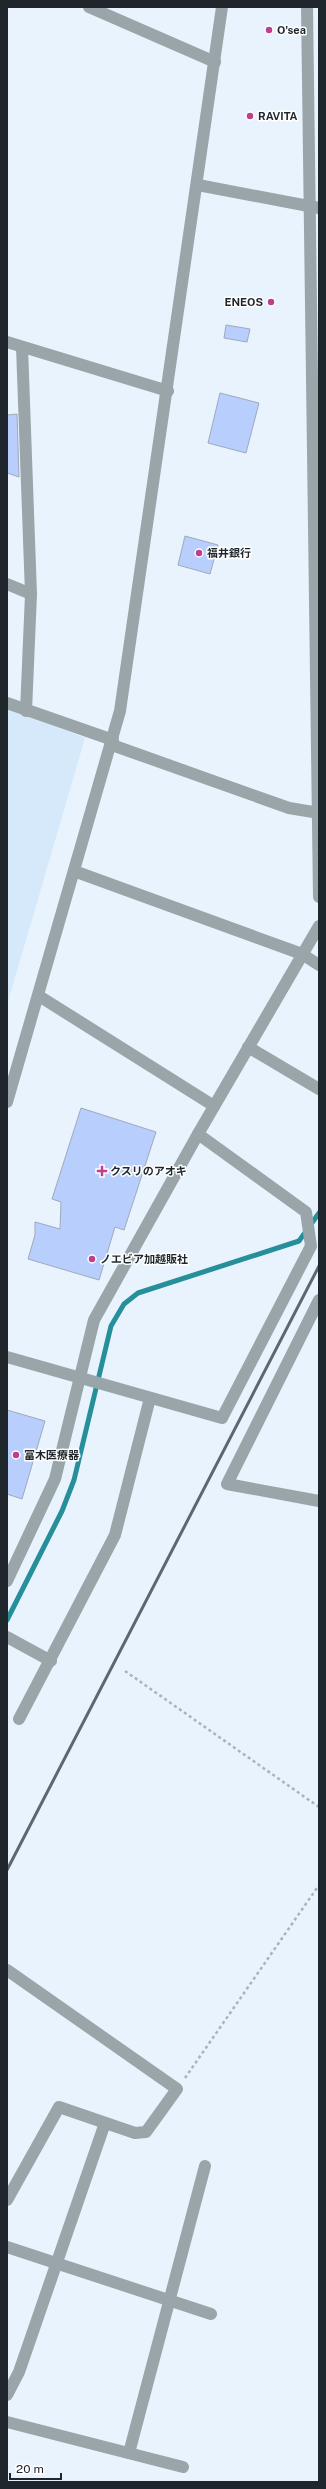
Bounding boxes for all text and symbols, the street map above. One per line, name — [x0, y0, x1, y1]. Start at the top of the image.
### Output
place label: O'sea — [277, 24, 306, 36]
marker: O'sea — [264, 25, 274, 35]
place label: RAVITA — [258, 110, 297, 122]
marker: RAVITA — [245, 111, 255, 121]
place label: ENEOS — [224, 296, 263, 308]
marker: ENEOS — [266, 297, 276, 307]
place label: 福井銀行 — [207, 547, 251, 559]
marker: 福井銀行 — [194, 548, 204, 558]
place label: クスリのアオキ — [110, 1165, 187, 1177]
marker: クスリのアオキ — [97, 1166, 107, 1176]
place label: ノエビア加越販社 — [100, 1253, 188, 1265]
marker: ノエビア加越販社 — [87, 1254, 97, 1264]
place label: 冨木医療器 — [24, 1449, 80, 1461]
marker: 冨木医療器 — [11, 1450, 21, 1460]
scale bar — [10, 2455, 61, 2481]
text: 20 m — [16, 2462, 44, 2476]

